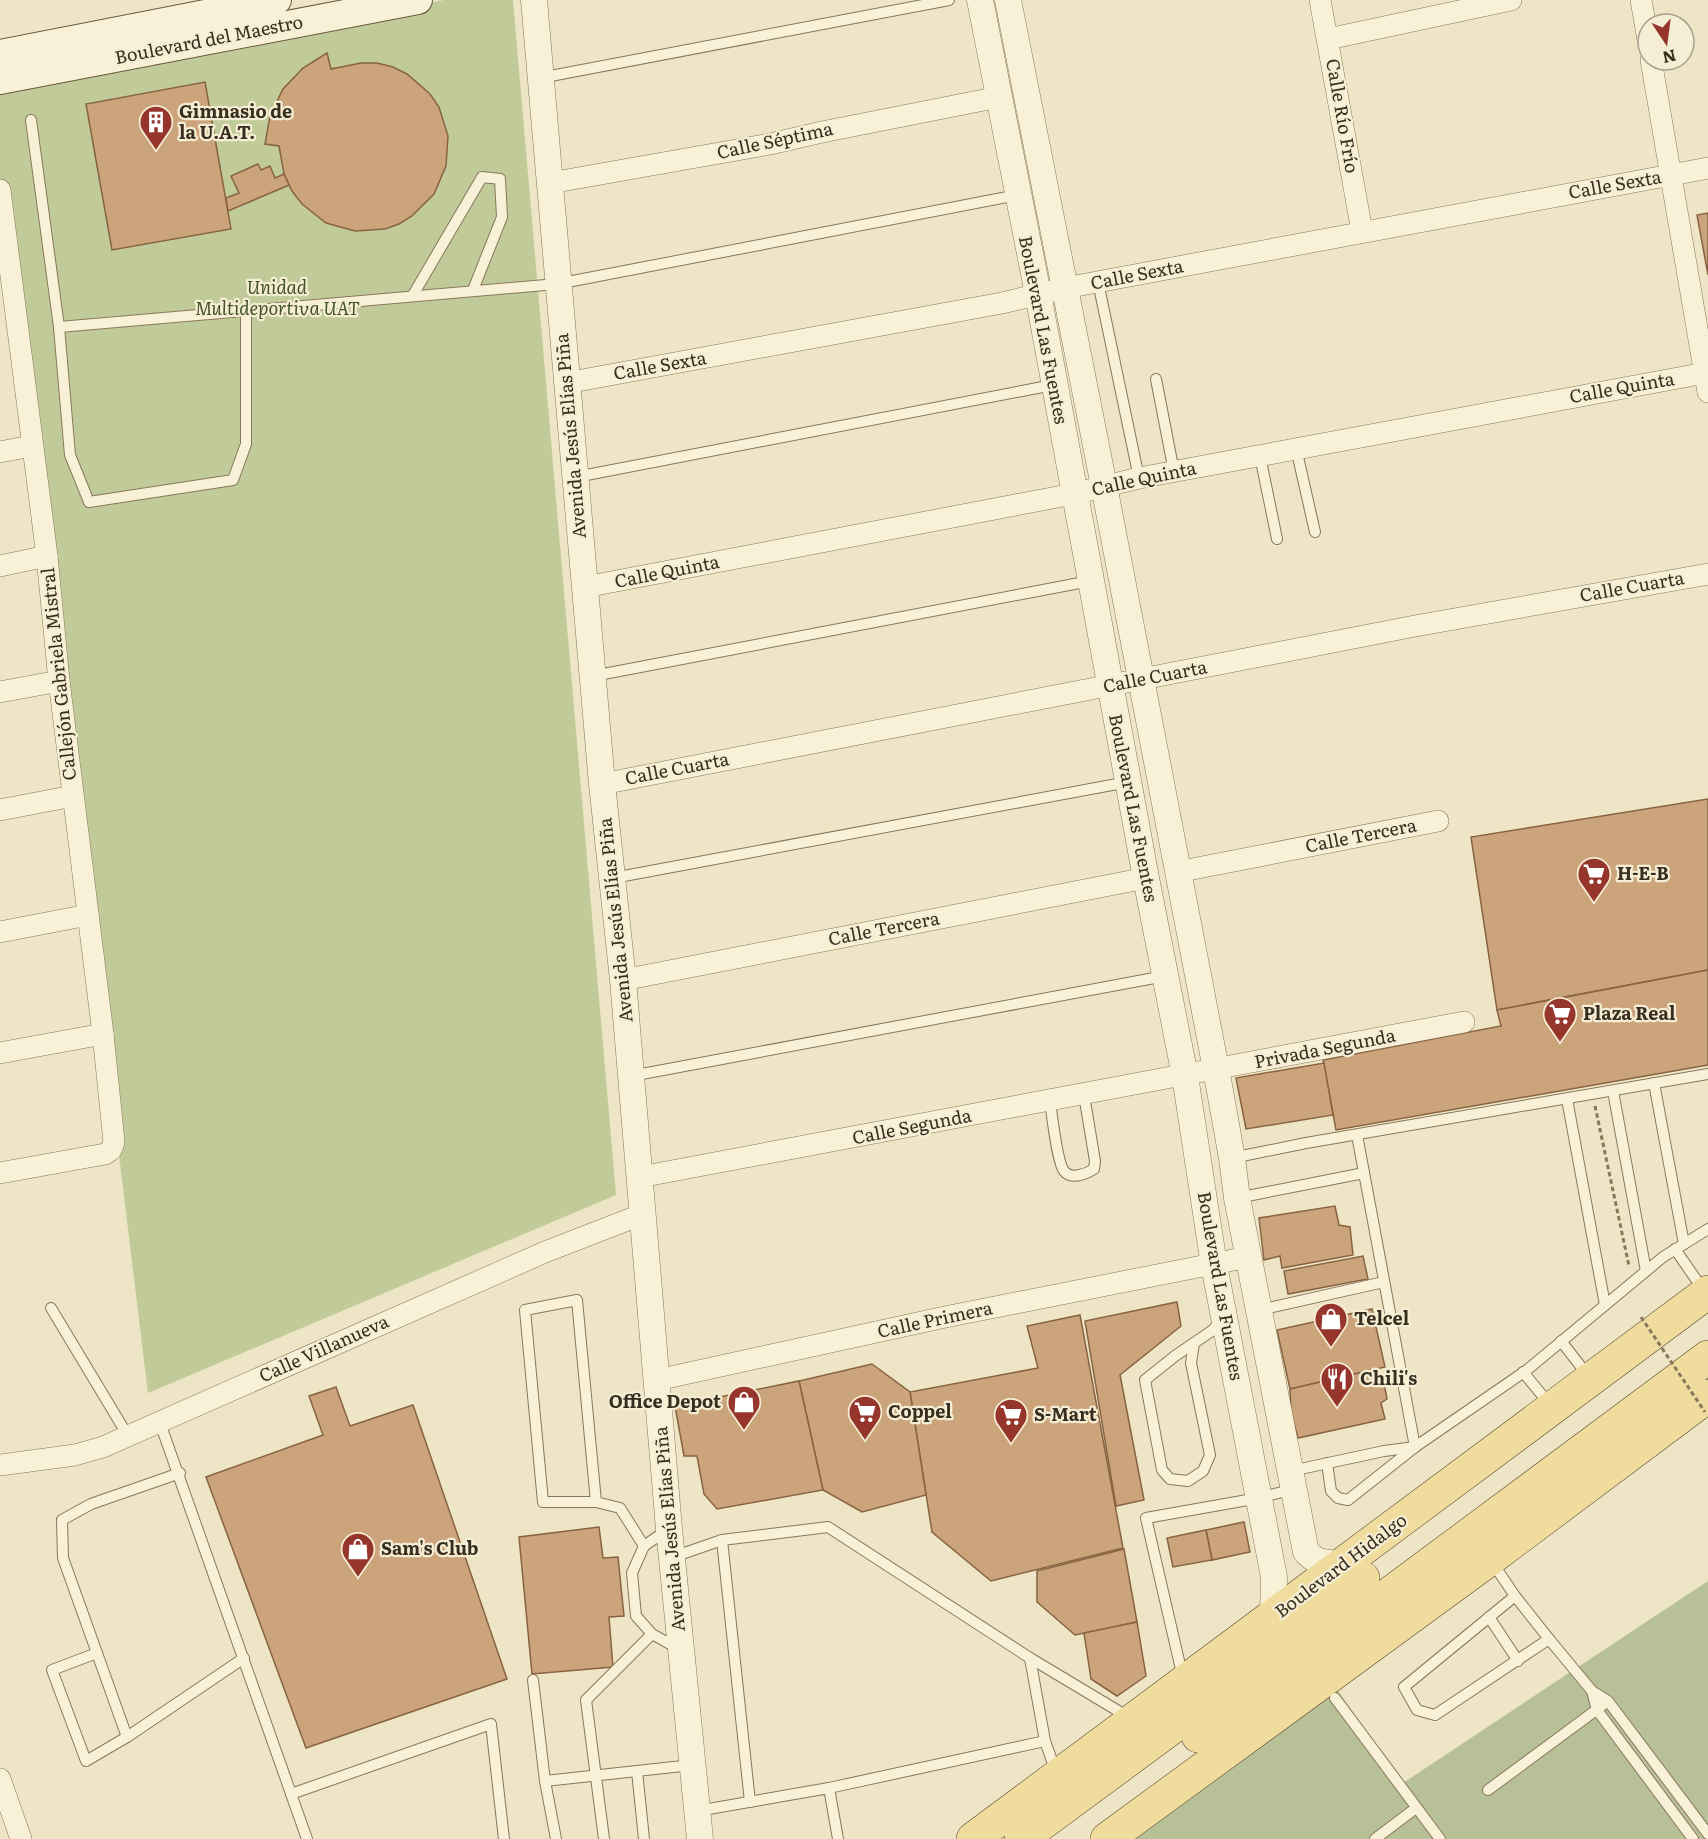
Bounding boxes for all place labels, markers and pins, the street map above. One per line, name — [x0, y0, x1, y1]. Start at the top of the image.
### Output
place label: Gimnasio de la U.A.T. — [179, 97, 292, 145]
building icon: Gimnasio de la U.A.T. — [138, 104, 174, 151]
supermarket icon: H-E-B — [1576, 856, 1612, 903]
place label: H-E-B — [1617, 859, 1669, 886]
supermarket icon: Plaza Real — [1542, 996, 1578, 1043]
place label: Plaza Real — [1583, 999, 1676, 1026]
shop icon: Telcel — [1313, 1301, 1349, 1348]
place label: Telcel — [1354, 1304, 1410, 1331]
restaurant icon: Chili's — [1319, 1361, 1355, 1408]
place label: Chili's — [1360, 1364, 1417, 1391]
shop icon: Office Depot — [726, 1384, 762, 1431]
place label: Office Depot — [609, 1387, 721, 1414]
supermarket icon: Coppel — [847, 1394, 883, 1441]
place label: Coppel — [888, 1397, 952, 1424]
supermarket icon: S-Mart — [993, 1397, 1029, 1444]
place label: S-Mart — [1034, 1400, 1097, 1427]
shop icon: Sam's Club — [340, 1531, 376, 1578]
place label: Sam's Club — [381, 1534, 479, 1561]

